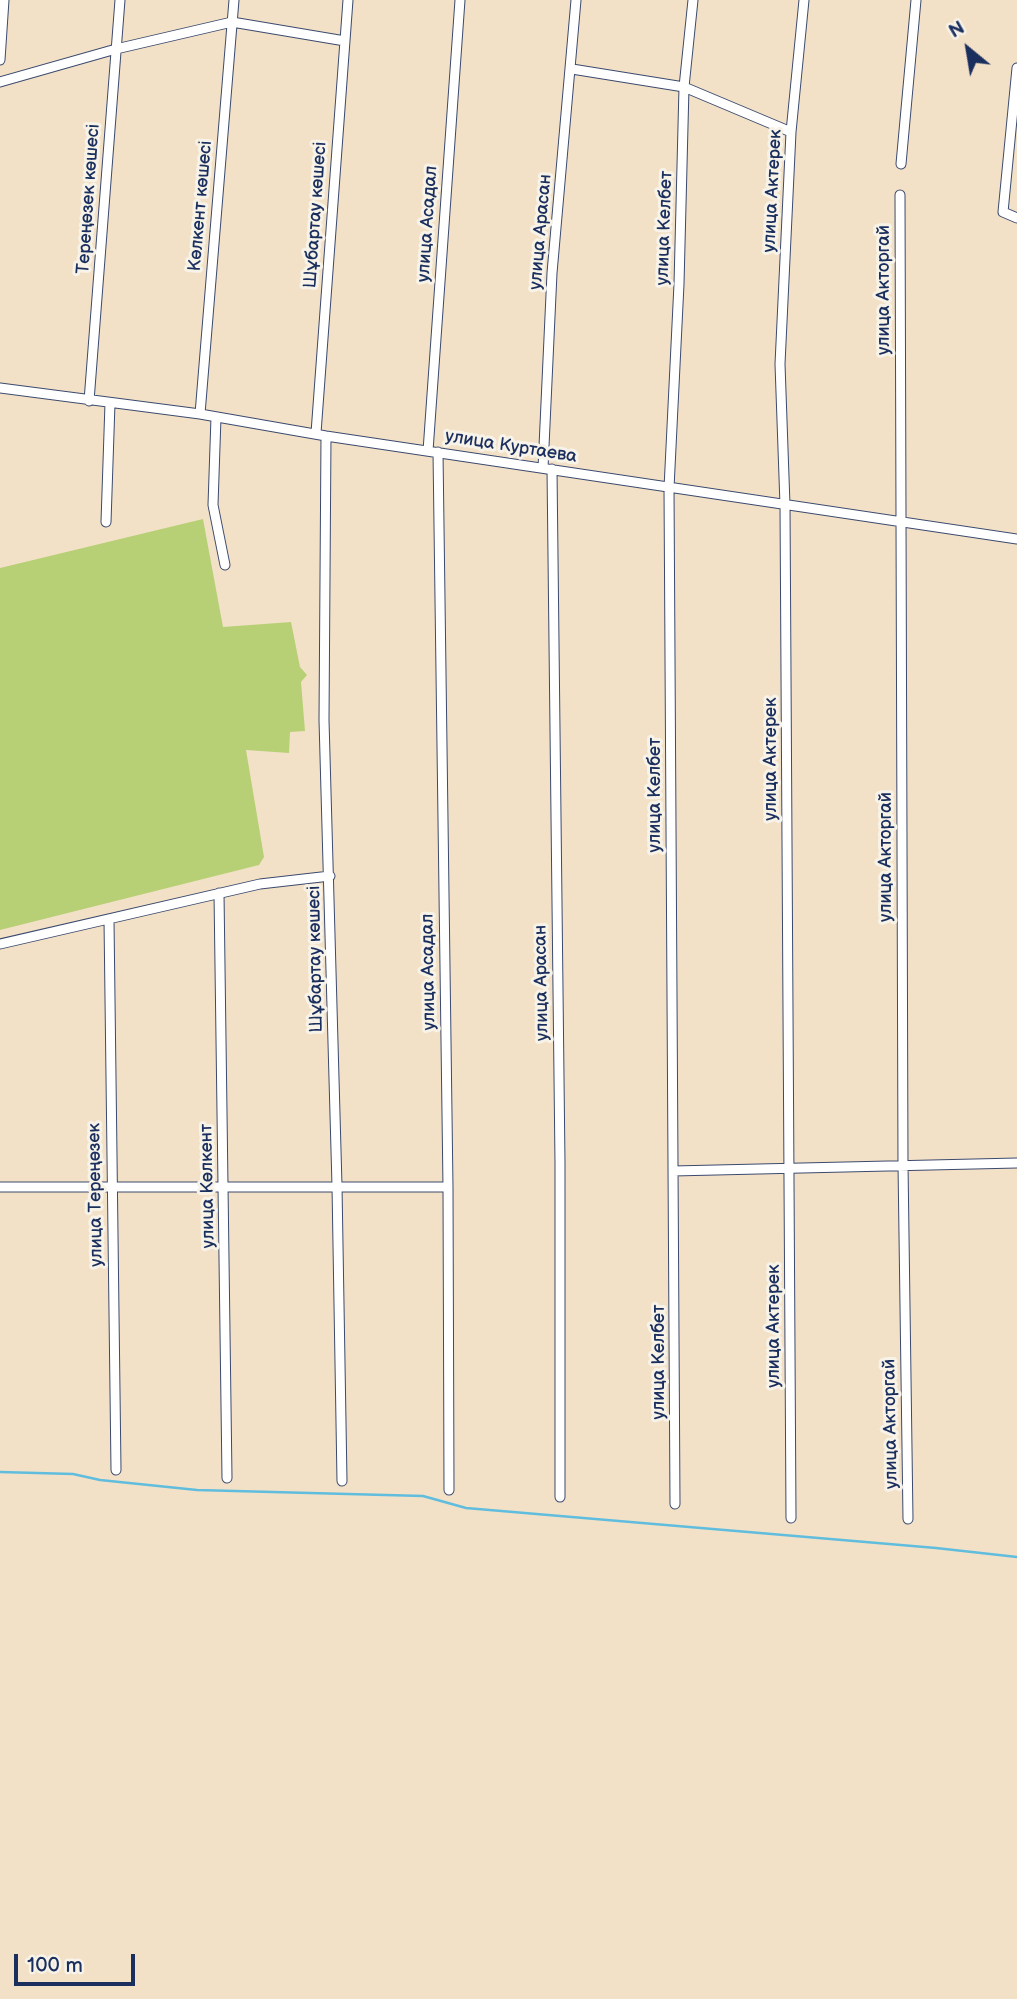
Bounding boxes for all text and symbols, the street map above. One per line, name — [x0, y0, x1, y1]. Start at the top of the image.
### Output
north arrow — [933, 14, 1003, 84]
text: N — [945, 17, 969, 44]
street label: Тереңөзек көшесі — [73, 123, 105, 275]
street label: улица Актерек — [759, 129, 787, 253]
street label: Көлкент көшесі — [185, 140, 217, 272]
street label: Шұбартау көшесі — [300, 141, 332, 289]
street label: улица Асадал — [413, 165, 443, 283]
street label: улица Келбет — [652, 170, 678, 286]
street label: улица Арасан — [525, 173, 557, 291]
street label: улица Акторгай — [873, 225, 895, 355]
street label: улица Куртаева — [444, 426, 578, 468]
street label: улица Актерек — [760, 697, 782, 821]
street label: улица Келбет — [644, 738, 666, 852]
street label: улица Акторгай — [875, 792, 897, 922]
street label: Шұбартау көшесі — [304, 885, 328, 1033]
street label: улица Асадал — [417, 913, 441, 1031]
street label: улица Арасан — [530, 925, 554, 1041]
street label: улица Тереңөзек — [84, 1123, 108, 1267]
street label: улица Көлкент — [196, 1124, 220, 1248]
street label: улица Актерек — [763, 1264, 785, 1388]
street label: улица Келбет — [648, 1305, 670, 1419]
street label: улица Акторгай — [879, 1359, 903, 1489]
scale bar — [18, 1940, 138, 1984]
text: 100 m — [27, 1953, 83, 1978]

